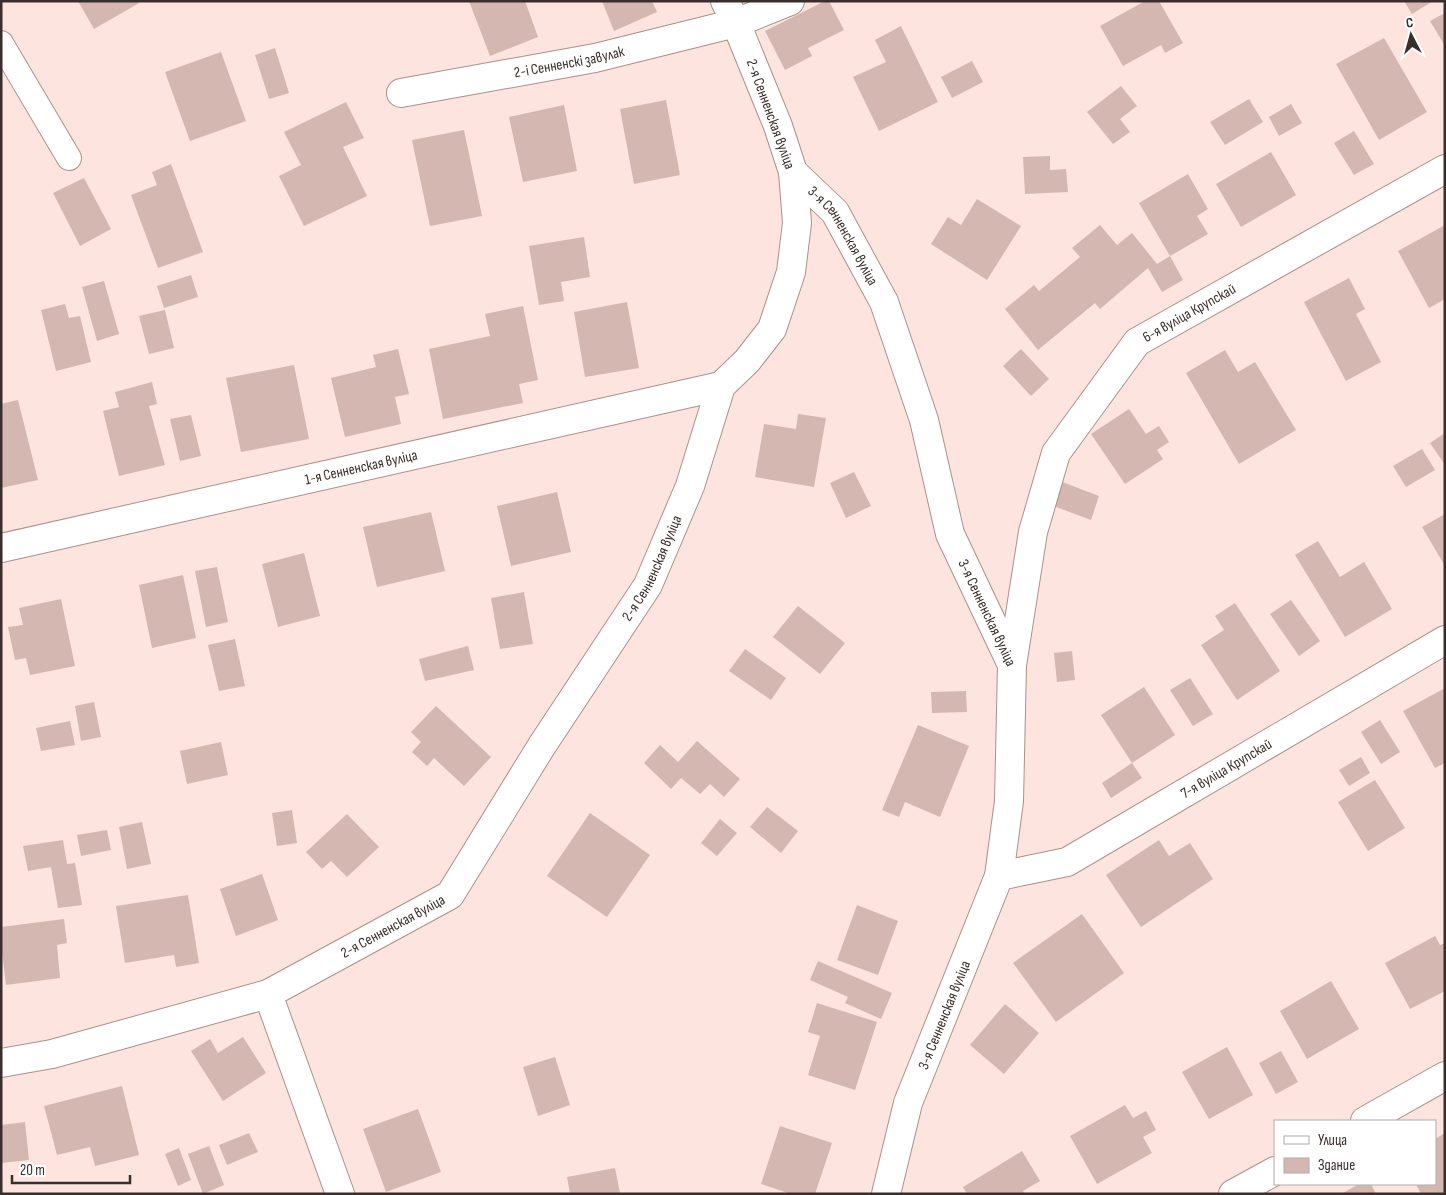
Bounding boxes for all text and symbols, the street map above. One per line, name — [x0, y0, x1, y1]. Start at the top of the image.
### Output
north arrow — [1386, 10, 1436, 60]
text: С — [1405, 14, 1414, 31]
street label: 2-і Сенненскі завулак — [513, 42, 627, 82]
street label: 2-я Сенненская вуліца — [742, 57, 799, 172]
street label: 3-я Сенненская вуліца — [803, 182, 882, 289]
street label: 6-я вуліца Крупскай — [1139, 280, 1239, 347]
street label: 1-я Сенненская вуліца — [303, 446, 419, 489]
street label: 2-я Сенненская вуліца — [618, 512, 687, 625]
street label: 3-я Сенненская вуліца — [953, 556, 1020, 670]
street label: 7-я вуліца Крупскай — [1177, 735, 1275, 803]
street label: 2-я Сенненская вуліца — [338, 890, 449, 963]
street label: 3-я Сенненская вуліца — [914, 958, 975, 1072]
legend — [1274, 1120, 1436, 1185]
text: Улица — [1318, 1131, 1347, 1150]
scale bar — [12, 1152, 130, 1184]
text: Здание — [1318, 1156, 1355, 1175]
text: 20 m — [20, 1161, 45, 1180]

